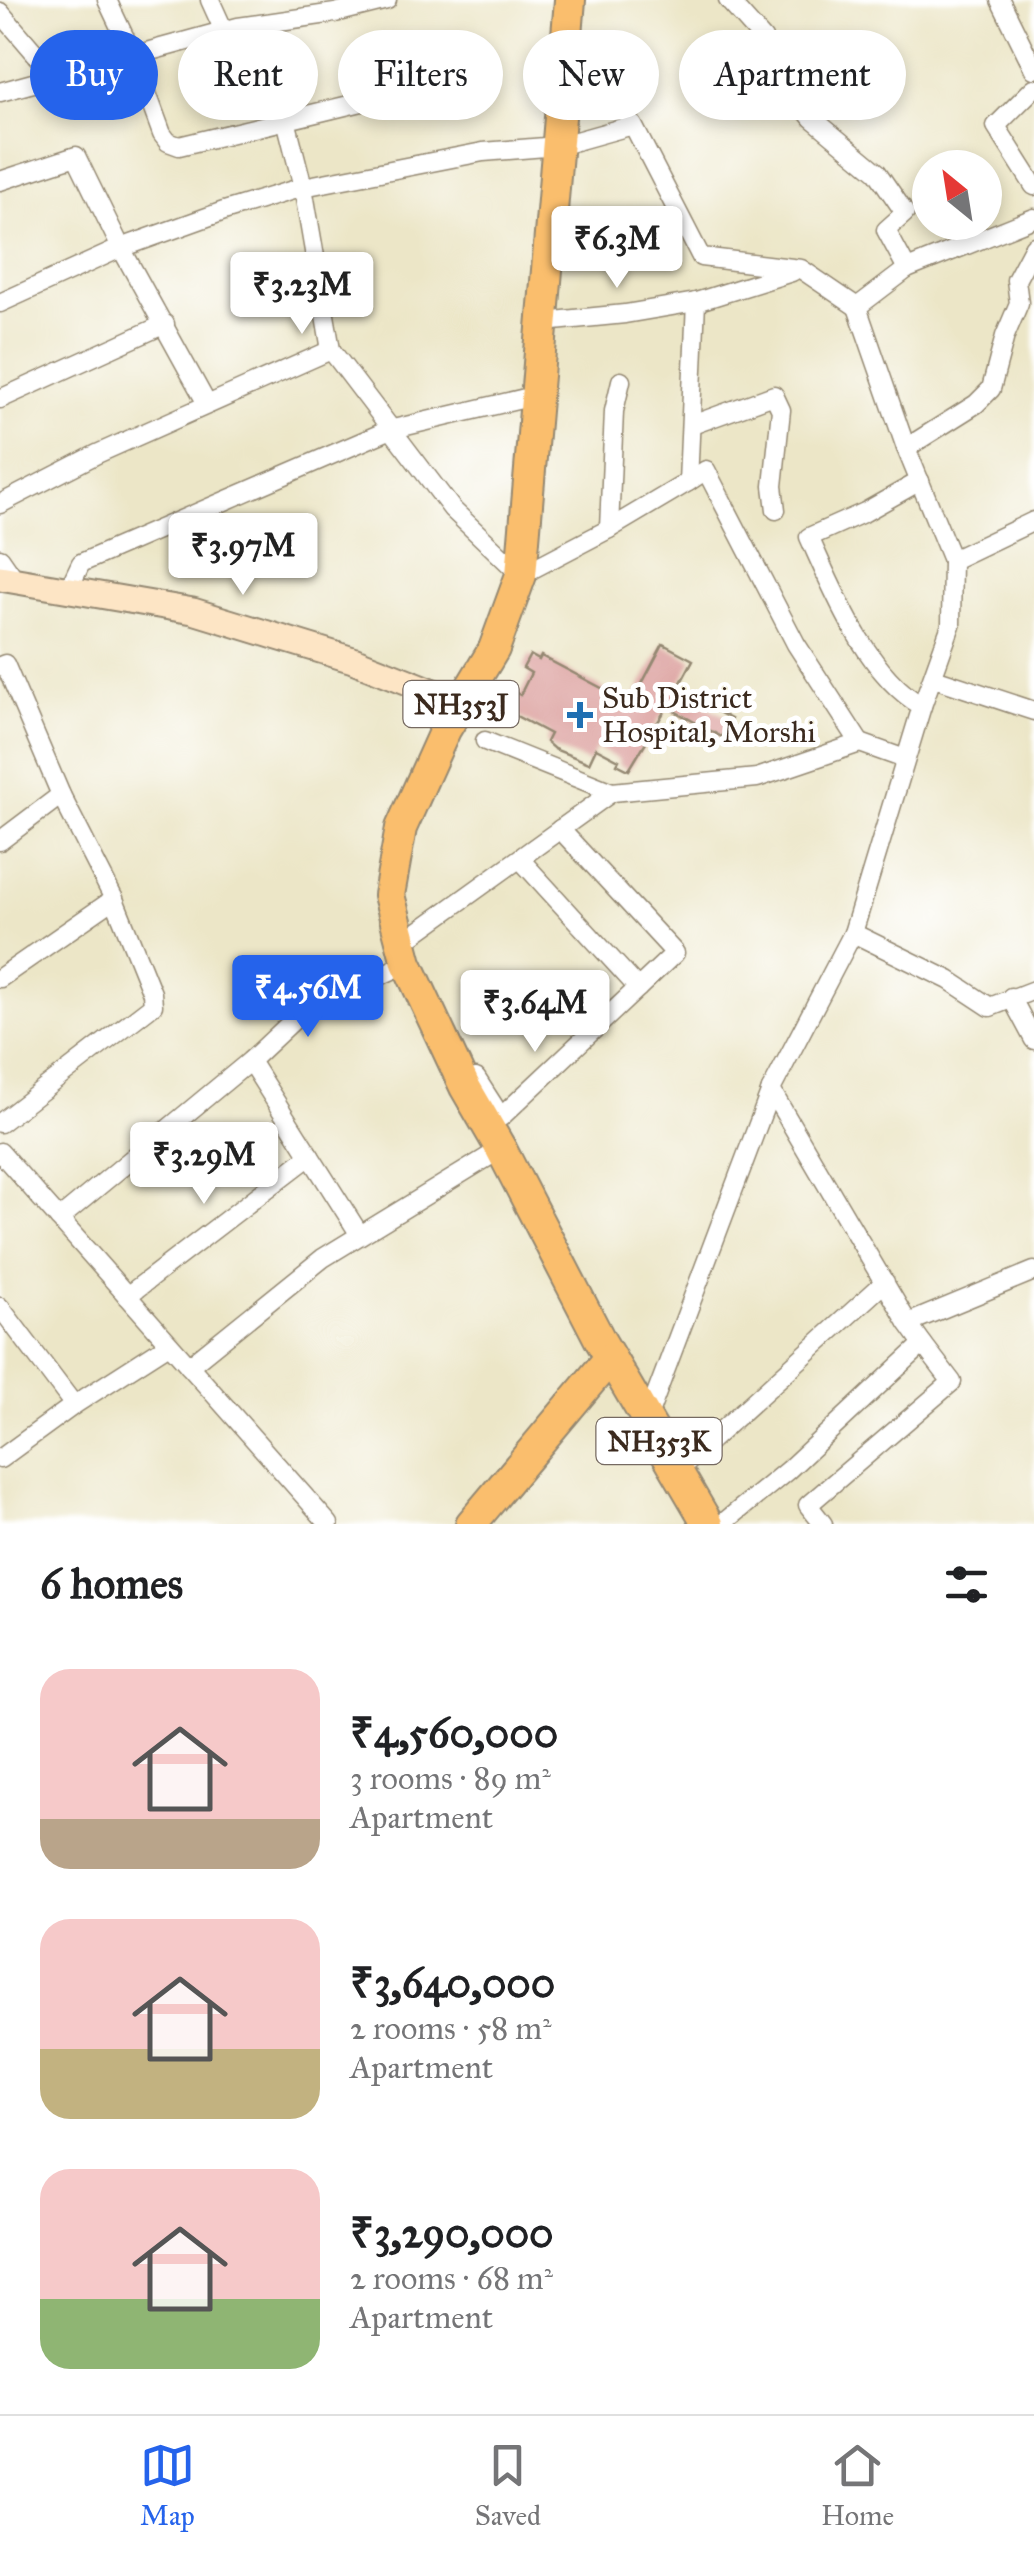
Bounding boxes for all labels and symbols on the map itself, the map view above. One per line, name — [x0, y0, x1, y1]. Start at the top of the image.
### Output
north arrow — [912, 150, 1002, 240]
pin: ₹6.3M — [547, 206, 687, 291]
pin: ₹3.23M — [221, 252, 383, 337]
pin: ₹3.97M — [162, 513, 324, 598]
place label: Sub District Hospital, Morshi — [602, 680, 816, 750]
road number: NH353J — [404, 681, 518, 727]
marker: Sub District Hospital, Morshi — [567, 702, 593, 728]
pin: ₹4.56M — [227, 955, 389, 1040]
pin: ₹3.64M — [454, 970, 616, 1055]
pin: ₹3.29M — [123, 1122, 285, 1207]
road number: NH353K — [596, 1418, 722, 1464]

